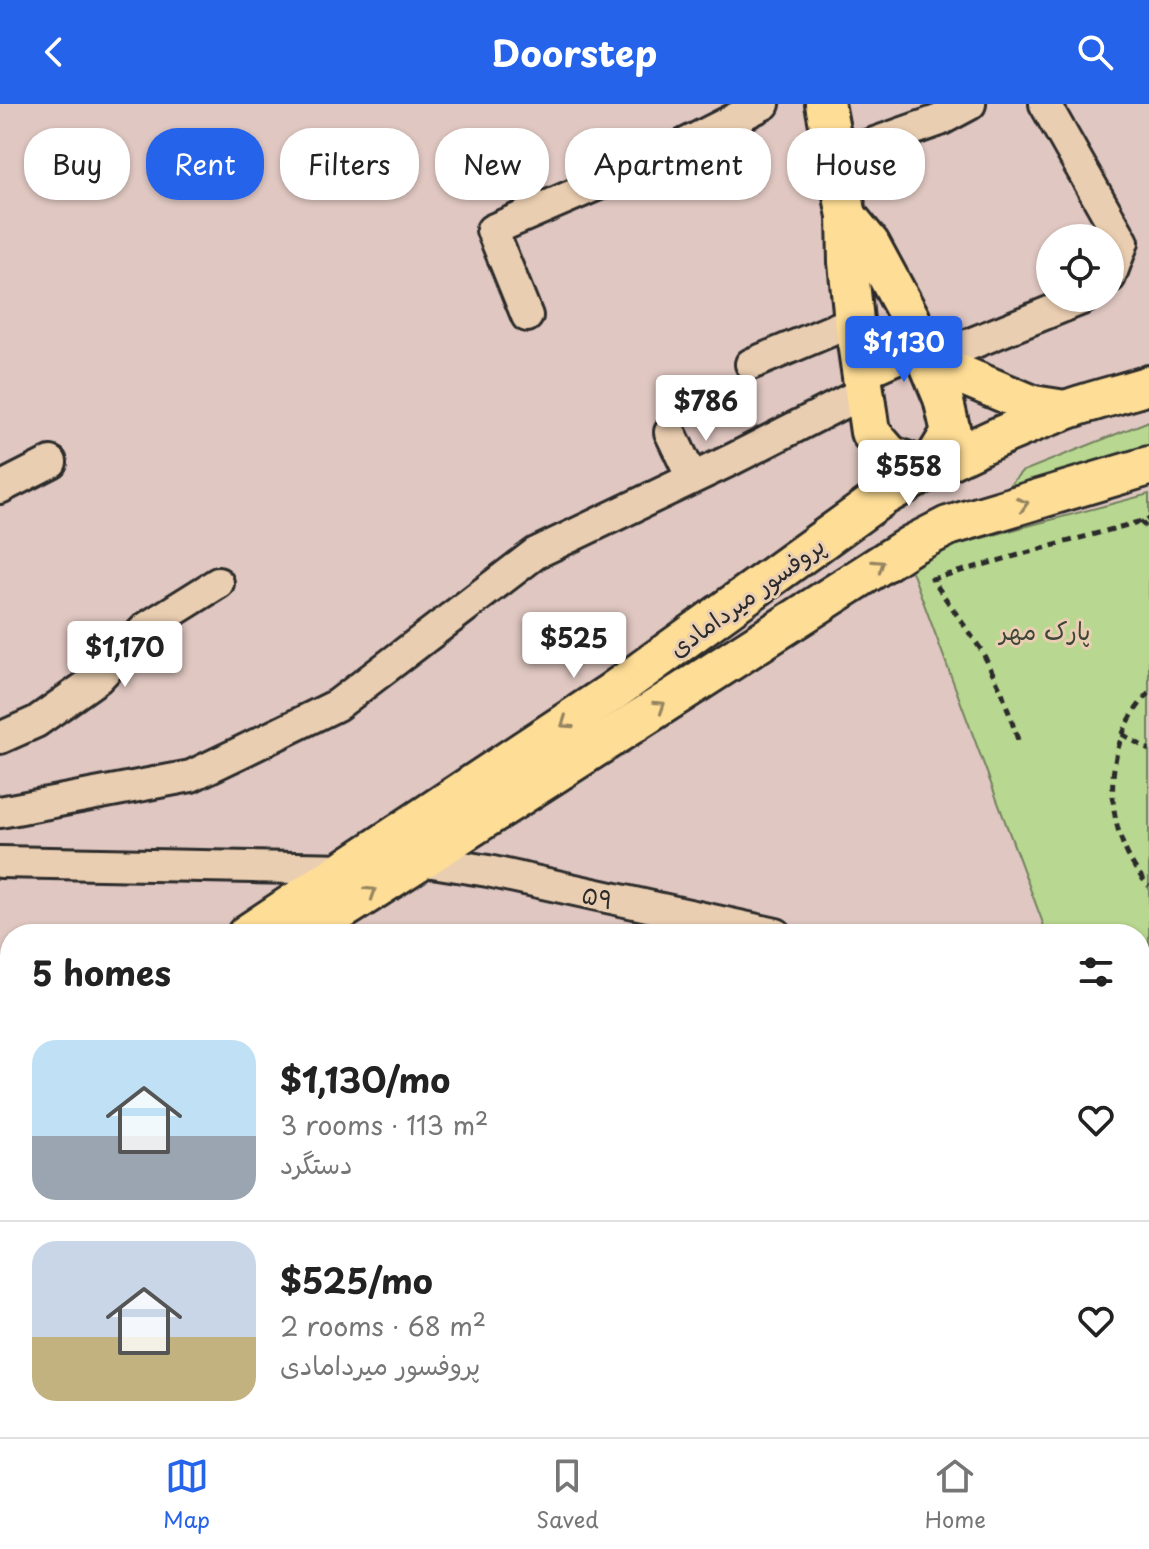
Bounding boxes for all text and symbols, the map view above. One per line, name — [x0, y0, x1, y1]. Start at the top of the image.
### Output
text: Doorstep — [492, 25, 657, 79]
icon: back — [32, 30, 76, 74]
icon: search — [1073, 30, 1117, 74]
chip: Buy — [24, 128, 130, 200]
chip: Rent — [146, 128, 264, 200]
chip: Filters — [280, 128, 419, 200]
chip: New — [435, 128, 549, 200]
chip: Apartment — [565, 128, 771, 200]
chip: House — [787, 128, 925, 200]
map controls — [1036, 224, 1124, 312]
button: locate — [1036, 224, 1124, 312]
pin: $1,130 — [839, 316, 969, 384]
text: $1,130 — [863, 322, 945, 361]
pin: $786 — [659, 375, 753, 443]
text: $786 — [674, 381, 738, 420]
pin: $558 — [862, 440, 956, 508]
text: $558 — [876, 446, 942, 485]
one-way arrow — [1015, 497, 1029, 513]
street label: پروفسور میردامادی — [661, 527, 831, 665]
one-way arrow — [870, 560, 885, 575]
pin: $525 — [527, 612, 621, 680]
park label: پارک مهر — [998, 612, 1090, 648]
text: $525 — [540, 618, 608, 657]
pin: $1,170 — [60, 621, 190, 689]
text: $1,170 — [85, 627, 165, 666]
one-way arrow — [651, 701, 666, 716]
one-way arrow — [560, 713, 575, 728]
street label: ۵۹ — [578, 875, 618, 917]
one-way arrow — [362, 886, 376, 901]
text: 5 homes — [32, 946, 171, 998]
icon: filters — [1074, 950, 1118, 994]
text: $1,130/mo — [280, 1053, 450, 1105]
icon: home — [96, 1072, 192, 1168]
icon: heart — [1074, 1098, 1118, 1142]
text: 3 rooms · 113 m² — [280, 1105, 488, 1144]
text: دستگرد — [280, 1144, 353, 1183]
text: $525/mo — [280, 1254, 433, 1306]
icon: home — [96, 1273, 192, 1369]
icon: heart — [1074, 1299, 1118, 1343]
text: 2 rooms · 68 m² — [280, 1306, 486, 1345]
text: پروفسور میردامادی — [280, 1345, 480, 1384]
tab: Map — [163, 1454, 210, 1535]
tab: Saved — [536, 1454, 599, 1535]
tab: Home — [925, 1454, 986, 1535]

